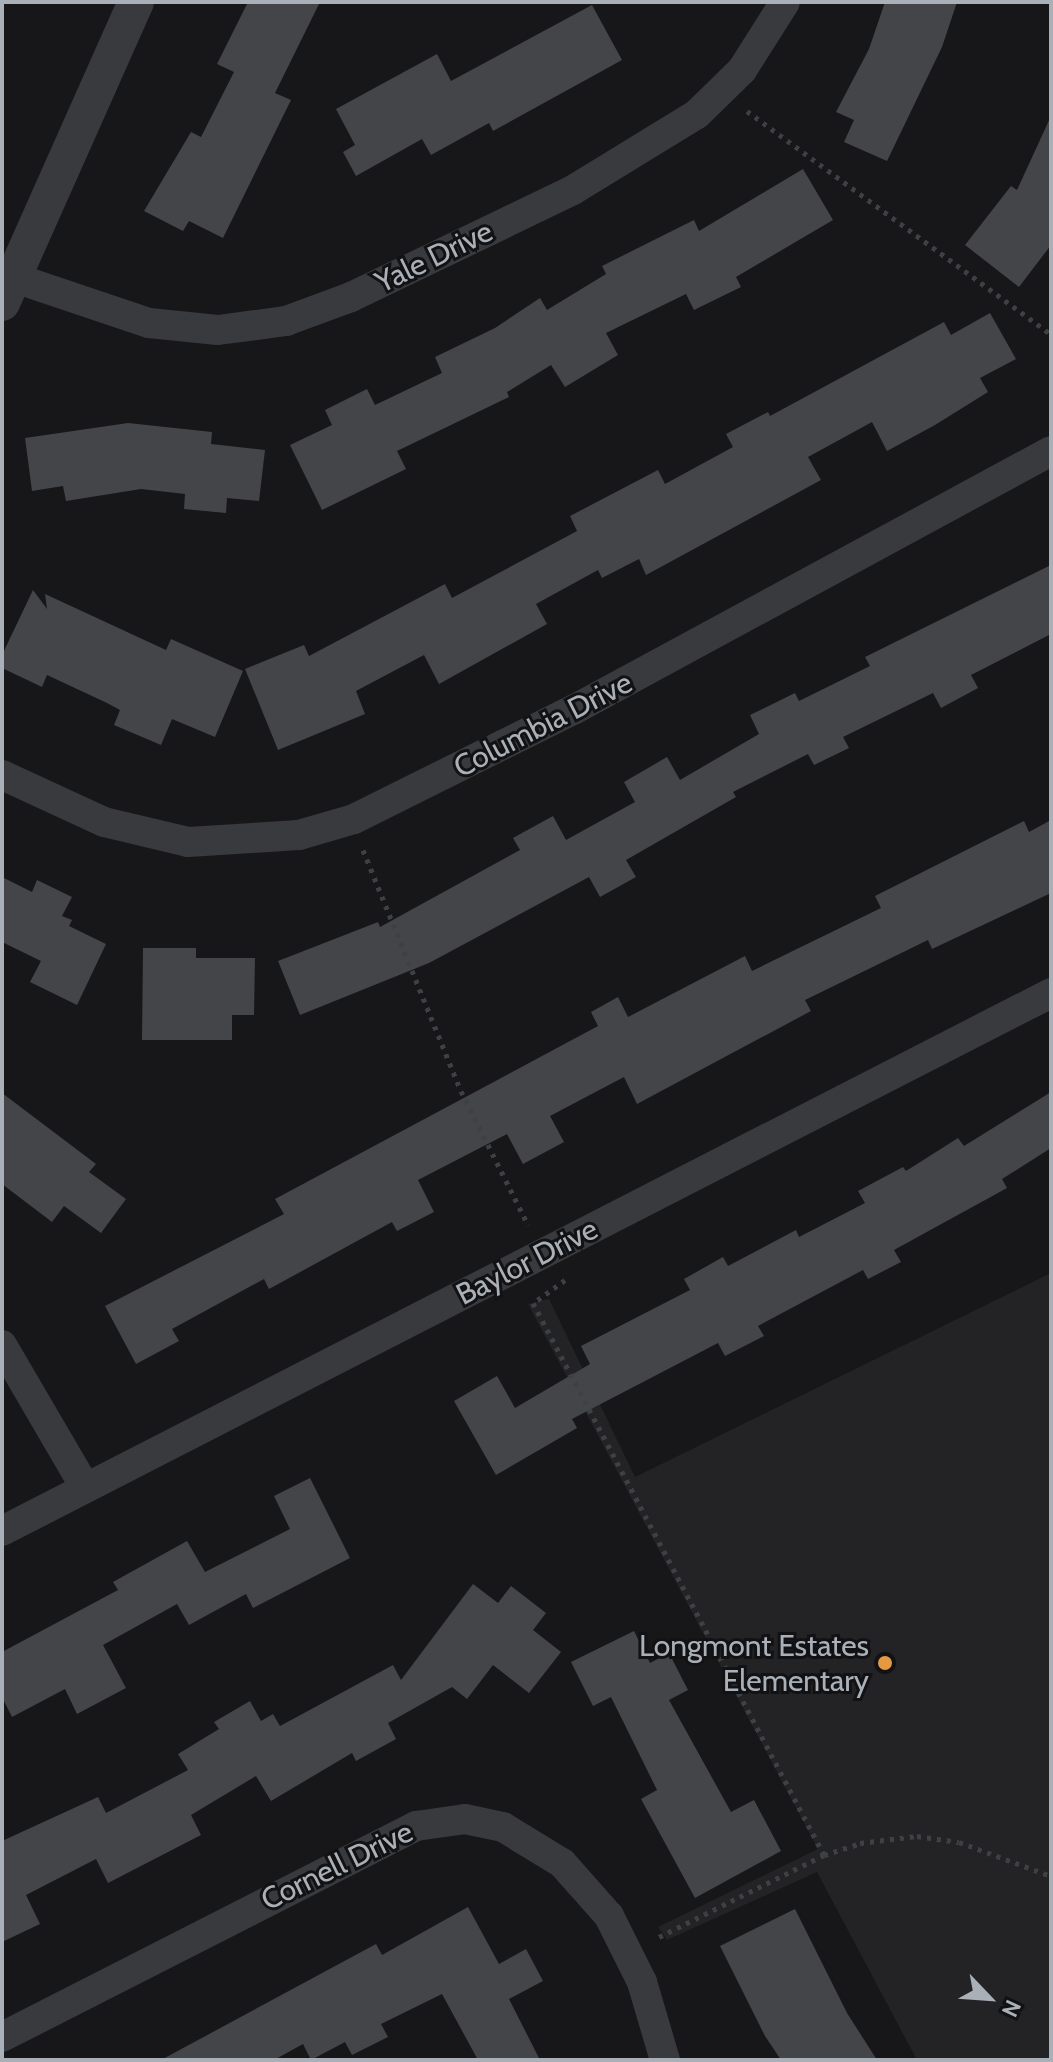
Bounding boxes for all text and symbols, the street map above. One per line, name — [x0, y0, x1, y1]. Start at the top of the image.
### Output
street label: Yale Drive — [370, 213, 498, 301]
street label: Columbia Drive — [448, 665, 638, 785]
street label: Baylor Drive — [450, 1211, 604, 1313]
place label: Longmont Estates Elementary — [639, 1628, 869, 1698]
marker: Longmont Estates Elementary — [876, 1654, 894, 1672]
street label: Cornell Drive — [255, 1814, 419, 1918]
north arrow — [949, 1958, 1029, 2038]
text: N — [996, 1996, 1027, 2021]

